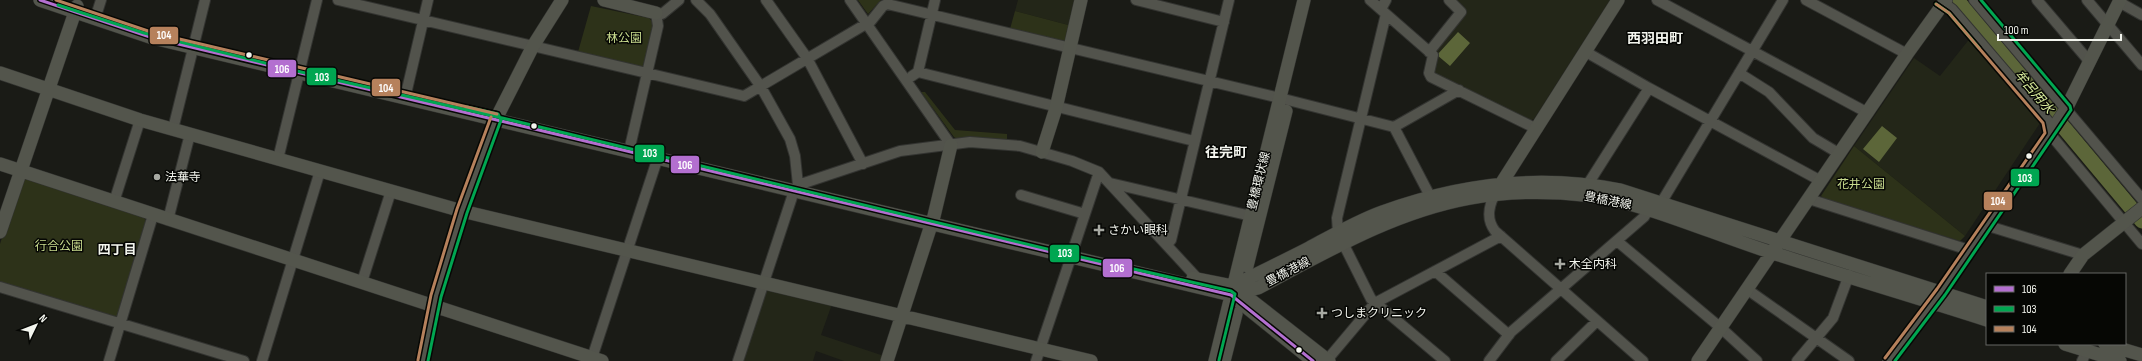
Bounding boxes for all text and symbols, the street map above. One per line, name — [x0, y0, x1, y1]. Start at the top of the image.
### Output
scale bar — [1998, 16, 2121, 42]
text: 100 m — [2004, 23, 2029, 38]
line badge: 104 — [149, 26, 179, 45]
text: 104 — [157, 29, 171, 42]
district label: 西羽田町 — [1627, 30, 1683, 47]
park label: 林公園 — [606, 31, 642, 46]
unlabelled marker — [244, 50, 254, 60]
line badge: 106 — [267, 59, 297, 78]
text: 106 — [275, 63, 289, 76]
line badge: 103 — [306, 67, 337, 86]
water label: 牟呂用水 — [2011, 67, 2058, 119]
text: 103 — [315, 71, 329, 84]
line badge: 104 — [371, 78, 401, 97]
text: 104 — [379, 82, 393, 95]
unlabelled marker — [529, 121, 539, 131]
line badge: 103 — [634, 144, 665, 163]
district label: 往完町 — [1205, 144, 1247, 161]
text: 103 — [643, 147, 657, 160]
street label: 豊橋環状線 — [1244, 150, 1274, 212]
unlabelled marker — [2024, 151, 2034, 161]
line badge: 106 — [670, 155, 700, 174]
text: 106 — [678, 159, 692, 172]
line badge: 103 — [2010, 168, 2040, 187]
place label: 法華寺 — [165, 170, 201, 185]
marker: 法華寺 — [152, 172, 162, 182]
text: 103 — [2018, 172, 2032, 185]
park label: 花井公園 — [1837, 177, 1885, 192]
street label: 豊橋港線 — [1583, 189, 1633, 213]
line badge: 104 — [1983, 191, 2013, 211]
text: 104 — [1991, 195, 2005, 208]
place label: さかい眼科 — [1108, 223, 1168, 238]
marker: さかい眼科 — [1093, 224, 1105, 236]
park label: 行合公園 — [35, 239, 83, 254]
district label: 四丁目 — [97, 242, 137, 258]
line badge: 103 — [1049, 244, 1080, 263]
text: 103 — [1058, 247, 1072, 260]
street label: 豊橋港線 — [1263, 254, 1313, 290]
place label: 木全内科 — [1569, 257, 1617, 272]
line badge: 106 — [1102, 258, 1133, 278]
marker: 木全内科 — [1554, 258, 1566, 270]
text: 106 — [1110, 262, 1124, 275]
legend — [1986, 273, 2126, 345]
text: 106 — [2022, 282, 2037, 297]
text: 103 — [2022, 302, 2037, 317]
north arrow — [16, 305, 56, 345]
place label: つしまクリニック — [1331, 306, 1427, 321]
marker: つしまクリニック — [1316, 307, 1328, 319]
text: N — [36, 312, 50, 325]
text: 104 — [2022, 322, 2037, 337]
unlabelled marker — [1294, 345, 1304, 355]

